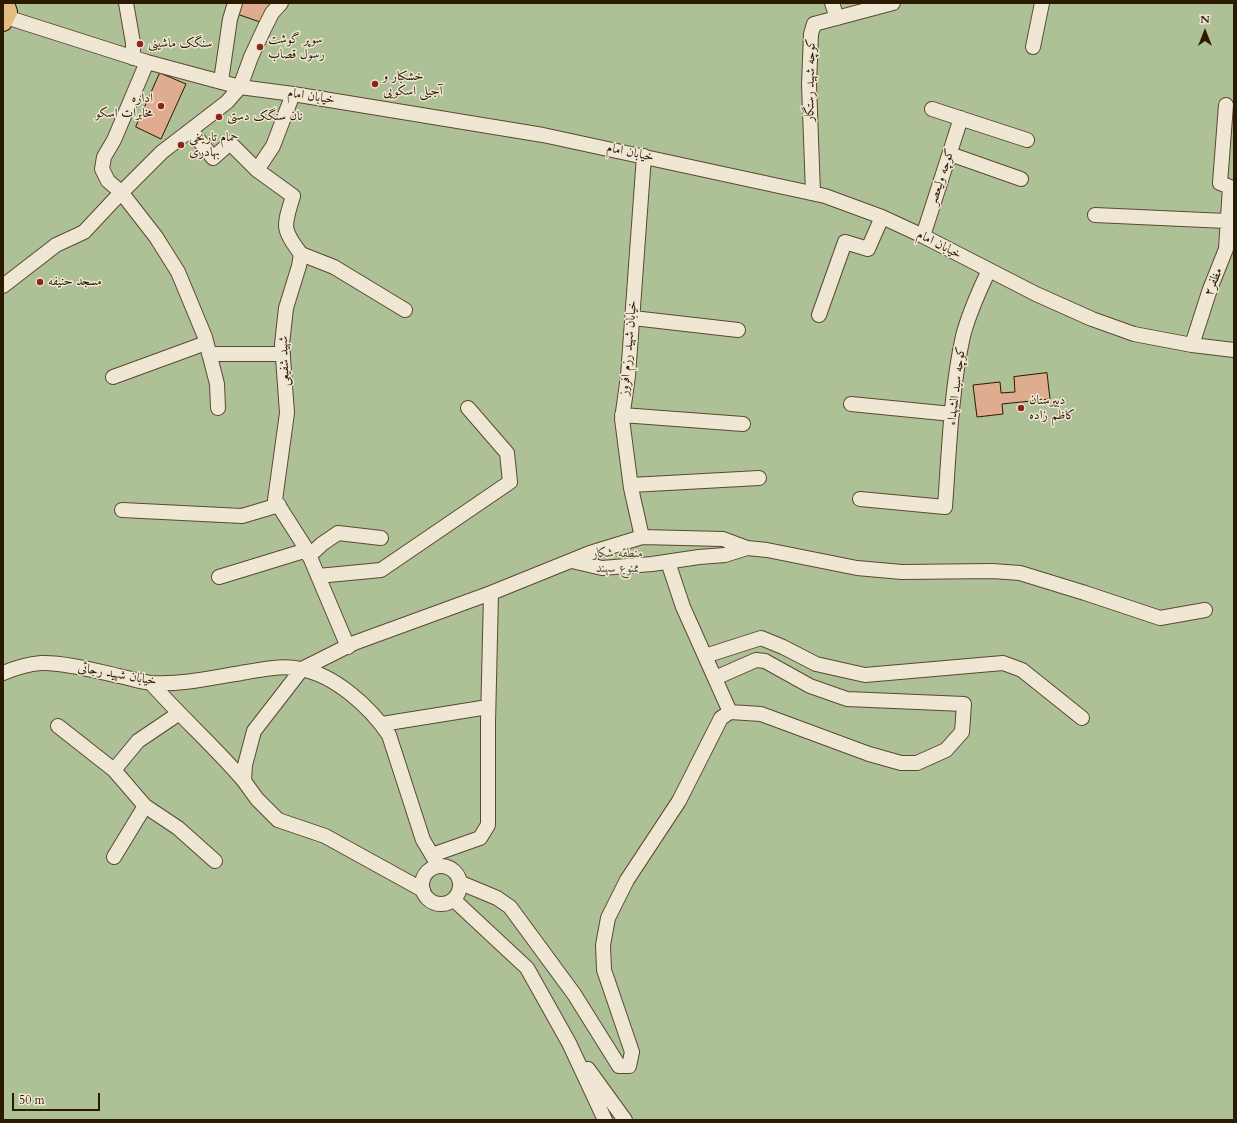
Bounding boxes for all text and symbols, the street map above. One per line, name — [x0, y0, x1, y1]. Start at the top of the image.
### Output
north arrow — [1185, 12, 1225, 52]
text: N — [1200, 12, 1210, 27]
place label: سوپر گوشت رسول قصاب — [268, 32, 325, 63]
place label: سنگک ماشینی — [148, 36, 212, 52]
street label: کوچه شهید رستگار — [802, 38, 820, 122]
marker: سنگک ماشینی — [135, 39, 145, 49]
marker: سوپر گوشت رسول قصاب — [255, 42, 265, 52]
place label: خشکبار و آجیلی اسکویی — [383, 69, 443, 100]
marker: خشکبار و آجیلی اسکویی — [370, 79, 380, 89]
street label: خیابان امام — [286, 86, 336, 108]
place label: اداره مخابرات اسکو — [95, 91, 153, 122]
marker: اداره مخابرات اسکو — [156, 101, 166, 111]
place label: نان سنگک دستی — [227, 109, 302, 125]
marker: نان سنگک دستی — [214, 112, 224, 122]
place label: حمام تاریخی بهادری — [189, 130, 238, 161]
marker: حمام تاریخی بهادری — [176, 140, 186, 150]
street label: خیابان امام — [605, 140, 655, 166]
street label: کوچه ولیعصر — [926, 147, 958, 207]
street label: خیابان امام — [914, 227, 964, 263]
street label: مظفر۲ — [1201, 266, 1227, 298]
place label: مسجد حنیفه — [48, 274, 102, 290]
marker: مسجد حنیفه — [35, 277, 45, 287]
street label: خیابان شهید رزم افروز — [617, 300, 641, 396]
street label: شهید شفیعی — [276, 336, 294, 386]
street label: کوچه سید الشهداء — [944, 346, 970, 426]
place label: دبیرستان کاظم زاده — [1029, 393, 1075, 424]
marker: دبیرستان کاظم زاده — [1016, 403, 1026, 413]
park label: منطقه شکار ممنوع سهند — [593, 546, 643, 577]
street label: خیابان شهید رجائی — [76, 660, 158, 690]
scale bar — [14, 1085, 102, 1111]
text: 50 m — [19, 1092, 45, 1108]

